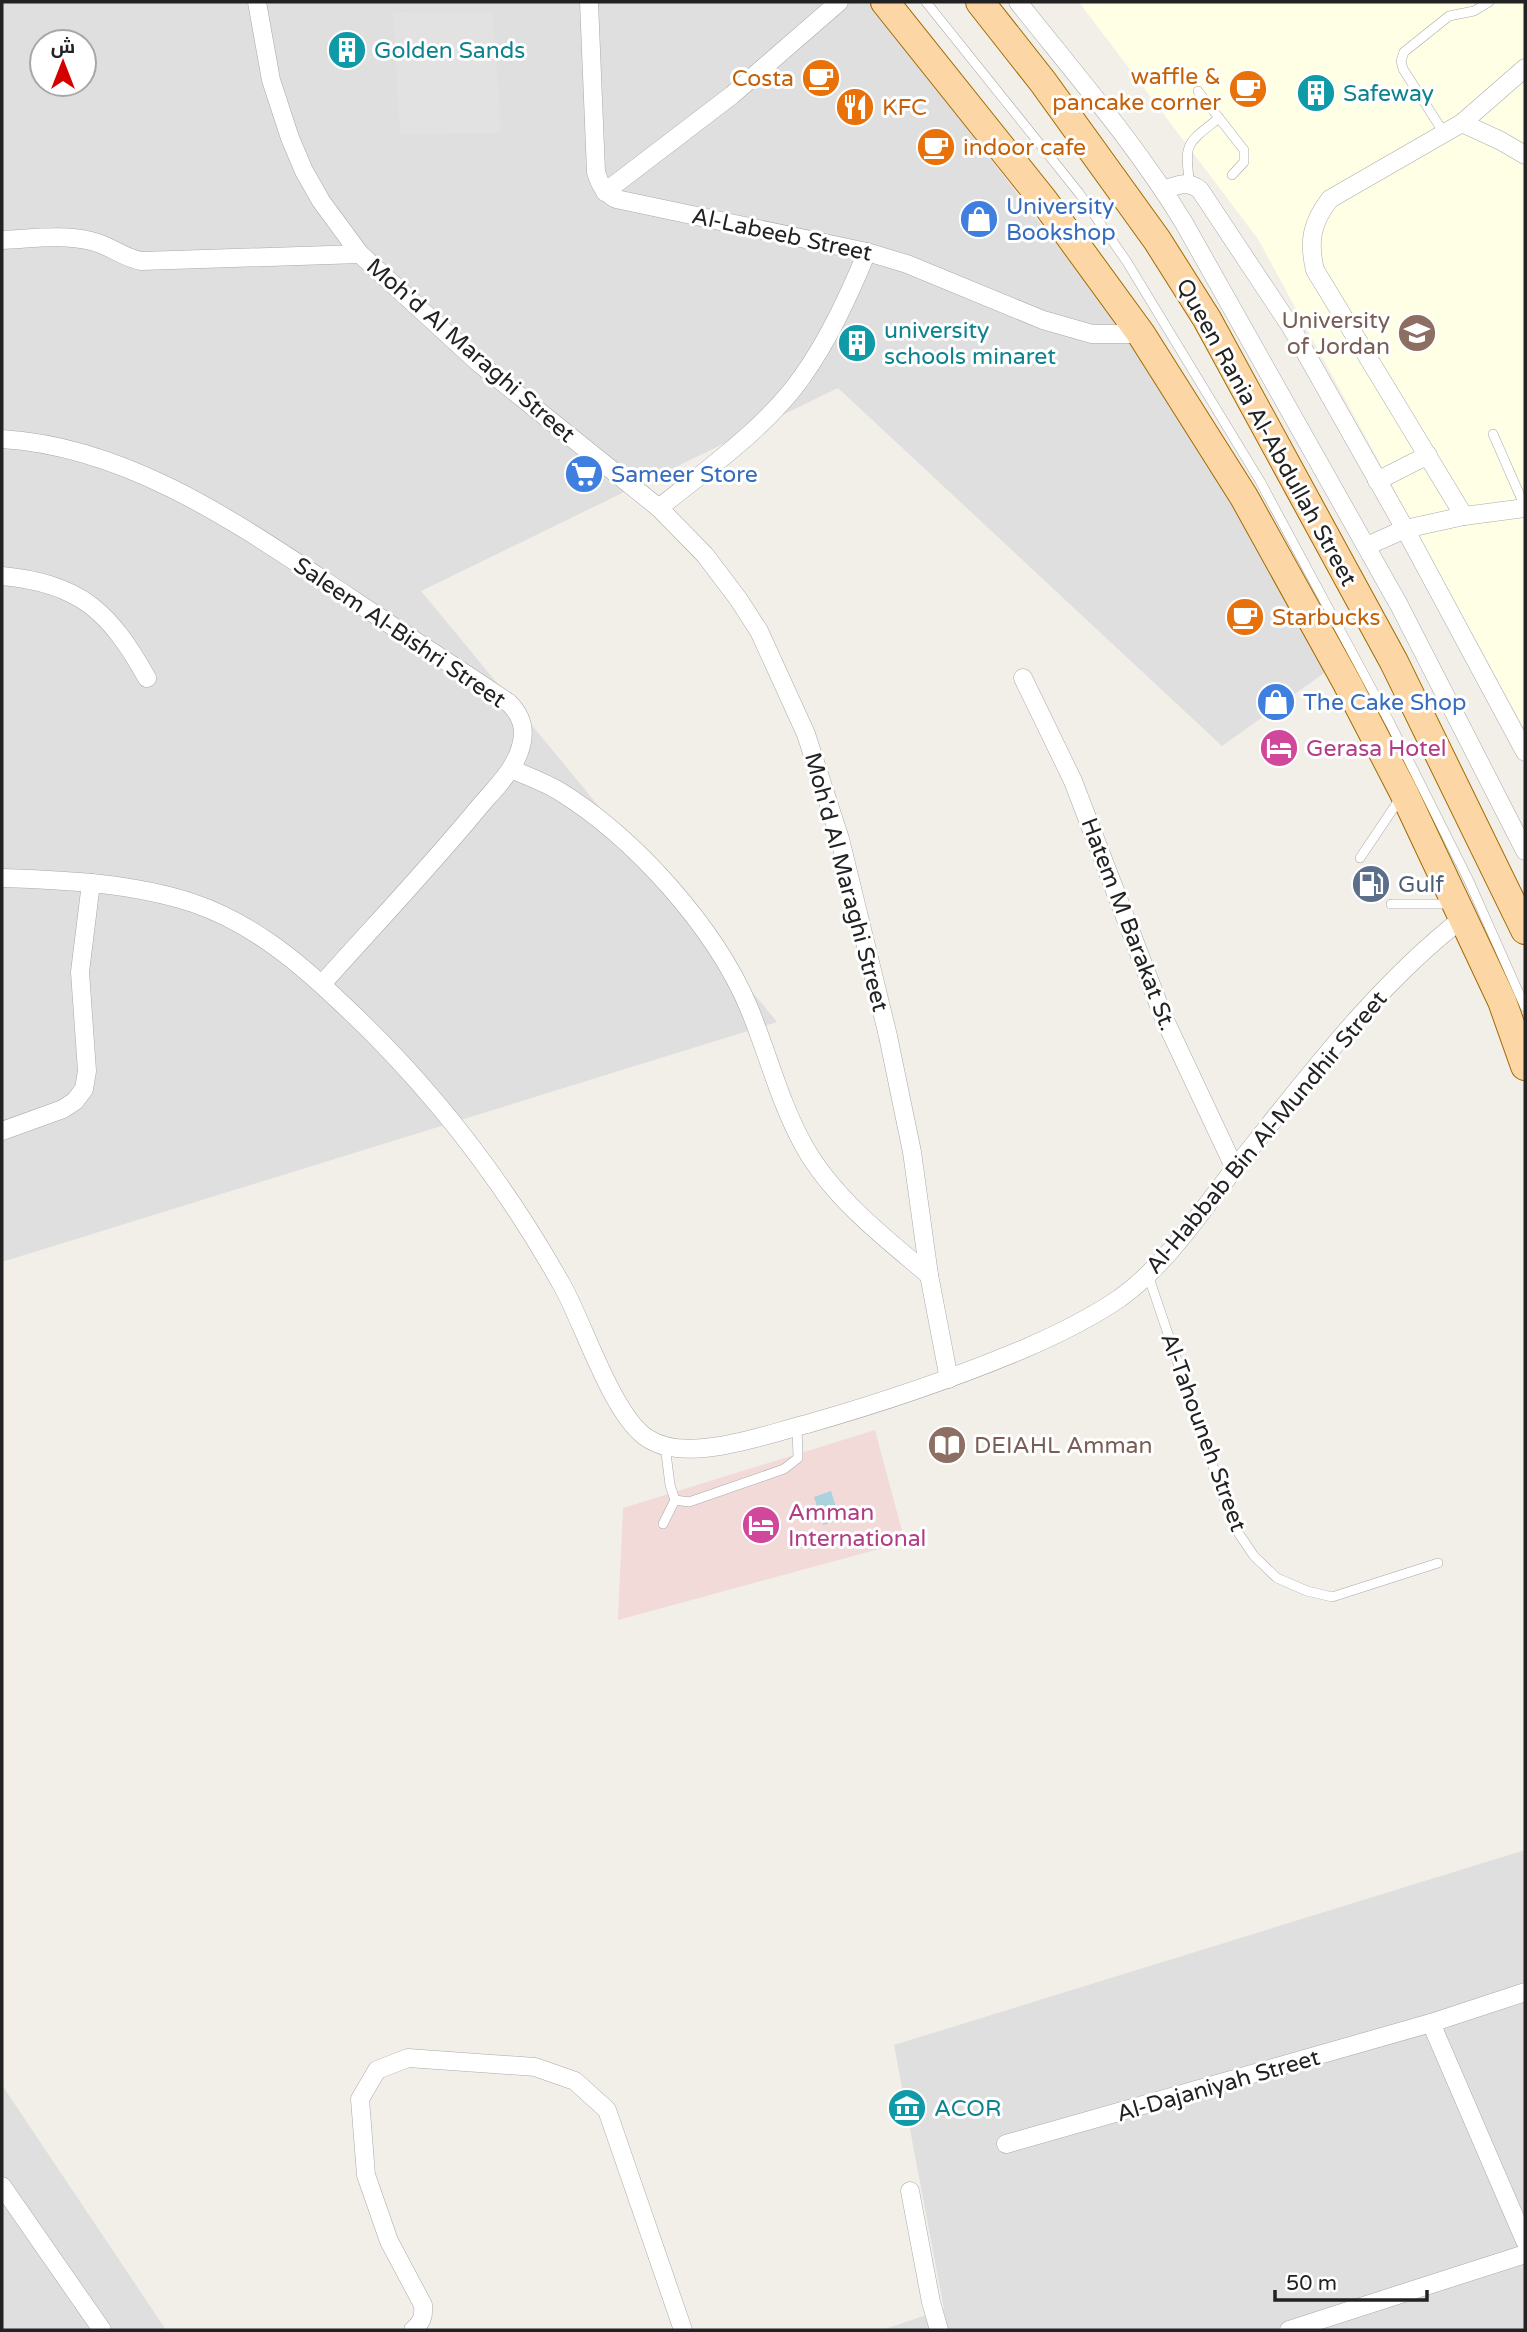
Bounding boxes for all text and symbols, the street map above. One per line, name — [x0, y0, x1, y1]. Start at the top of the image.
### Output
north arrow — [28, 28, 98, 98]
building icon: Golden Sands — [326, 29, 368, 71]
text: ش — [51, 36, 75, 58]
place label: Golden Sands — [374, 37, 525, 65]
cafe icon: Costa — [800, 57, 842, 99]
place label: waffle & pancake corner — [1052, 63, 1221, 117]
place label: Costa — [732, 65, 794, 93]
cafe icon: waffle & pancake corner — [1227, 68, 1269, 110]
building icon: Safeway — [1295, 72, 1337, 114]
place label: Safeway — [1343, 80, 1434, 108]
restaurant icon: KFC — [834, 86, 876, 128]
place label: KFC — [882, 94, 927, 122]
cafe icon: indoor cafe — [915, 126, 957, 168]
place label: indoor cafe — [963, 134, 1086, 162]
place label: University Bookshop — [1006, 193, 1116, 247]
shop icon: University Bookshop — [958, 198, 1000, 240]
street label: Al-Labeeb Street — [689, 202, 875, 268]
street label: Moh'd Al Maraghi Street — [360, 253, 580, 449]
street label: Queen Rania Al-Abdullah Street — [1170, 274, 1363, 591]
place label: University of Jordan — [1282, 307, 1390, 361]
school or university icon: University of Jordan — [1396, 312, 1438, 354]
place label: university schools minaret — [884, 317, 1056, 371]
building icon: university schools minaret — [836, 322, 878, 364]
supermarket icon: Sameer Store — [563, 453, 605, 495]
place label: Sameer Store — [611, 461, 758, 489]
street label: Saleem Al-Bishri Street — [288, 551, 511, 714]
cafe icon: Starbucks — [1224, 596, 1266, 638]
place label: Starbucks — [1272, 604, 1380, 632]
shop icon: The Cake Shop — [1255, 681, 1297, 723]
place label: The Cake Shop — [1303, 689, 1467, 717]
hotel icon: Gerasa Hotel — [1258, 727, 1300, 769]
place label: Gerasa Hotel — [1306, 735, 1446, 763]
street label: Moh'd Al Maraghi Street — [798, 750, 894, 1015]
street label: Hatem M Barakat St. — [1075, 814, 1182, 1035]
fuel station icon: Gulf — [1350, 863, 1392, 905]
place label: Gulf — [1398, 871, 1444, 899]
street label: Al-Habbab Bin Al-Mundhir Street — [1140, 985, 1393, 1280]
street label: Al-Tahouneh Street — [1154, 1329, 1252, 1536]
library icon: DEIAHL Amman — [926, 1424, 968, 1466]
place label: DEIAHL Amman — [974, 1432, 1152, 1460]
place label: Amman International — [788, 1499, 926, 1553]
hotel icon: Amman International — [740, 1504, 782, 1546]
street label: Al-Dajaniyah Street — [1113, 2043, 1323, 2128]
museum icon: ACOR — [886, 2087, 928, 2129]
place label: ACOR — [934, 2095, 1001, 2123]
scale bar — [1275, 2258, 1427, 2302]
text: 50 m — [1286, 2271, 1337, 2296]

